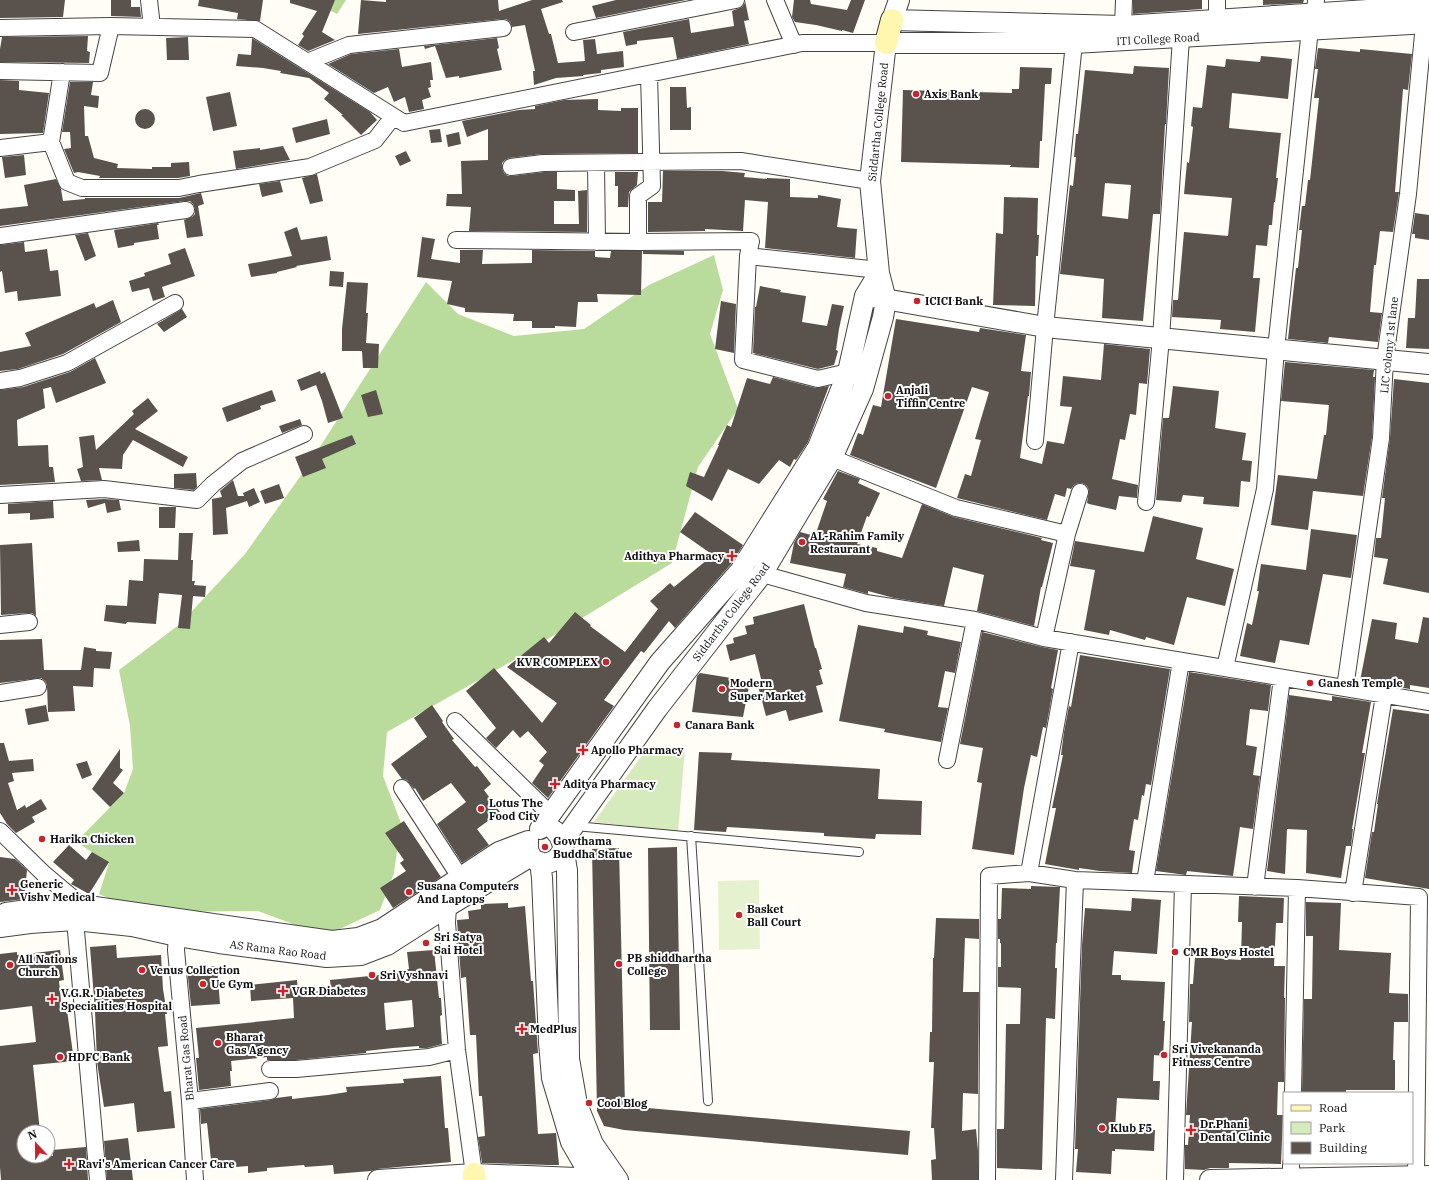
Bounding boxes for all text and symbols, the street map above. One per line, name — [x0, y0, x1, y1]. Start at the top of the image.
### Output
street label: ITI College Road — [1116, 30, 1200, 48]
street label: Siddartha College Road — [865, 61, 891, 182]
place label: Axis Bank — [924, 87, 978, 101]
marker: Axis Bank — [911, 89, 921, 99]
place label: ICICI Bank — [925, 294, 983, 308]
marker: ICICI Bank — [912, 296, 922, 306]
street label: LIC colony 1st lane — [1377, 296, 1401, 394]
place label: Anjali Tiffin Centre — [896, 383, 965, 410]
marker: Anjali Tiffin Centre — [883, 391, 893, 401]
place label: AL-Rahim Family Restaurant — [810, 529, 905, 556]
marker: AL-Rahim Family Restaurant — [797, 537, 807, 547]
place label: Adithya Pharmacy — [624, 549, 725, 563]
marker: Adithya Pharmacy — [727, 551, 737, 561]
street label: Siddartha College Road — [689, 560, 773, 664]
place label: KVR COMPLEX — [517, 655, 598, 669]
marker: KVR COMPLEX — [601, 657, 611, 667]
place label: Modern Super Market — [730, 676, 804, 703]
place label: Ganesh Temple — [1318, 676, 1403, 690]
marker: Ganesh Temple — [1305, 678, 1315, 688]
marker: Modern Super Market — [717, 684, 727, 694]
place label: Canara Bank — [685, 718, 755, 732]
marker: Canara Bank — [672, 720, 682, 730]
place label: Apollo Pharmacy — [591, 743, 684, 757]
marker: Apollo Pharmacy — [578, 745, 588, 755]
place label: Aditya Pharmacy — [563, 777, 656, 791]
marker: Aditya Pharmacy — [550, 779, 560, 789]
place label: Lotus The Food City — [489, 796, 543, 823]
marker: Lotus The Food City — [476, 804, 486, 814]
place label: Harika Chicken — [50, 832, 134, 846]
marker: Harika Chicken — [37, 834, 47, 844]
place label: Gowthama Buddha Statue — [553, 834, 632, 861]
marker: Gowthama Buddha Statue — [540, 842, 550, 852]
place label: Generic Vishv Medical — [20, 877, 95, 904]
place label: Susana Computers And Laptops — [417, 879, 519, 906]
marker: Generic Vishv Medical — [7, 885, 17, 895]
marker: Susana Computers And Laptops — [404, 887, 414, 897]
place label: Basket Ball Court — [747, 902, 801, 929]
marker: Basket Ball Court — [734, 910, 744, 920]
place label: Sri Satya Sai Hotel — [434, 930, 483, 957]
street label: AS Rama Rao Road — [229, 937, 327, 963]
marker: Sri Satya Sai Hotel — [421, 938, 431, 948]
place label: CMR Boys Hostel — [1183, 945, 1274, 959]
marker: CMR Boys Hostel — [1170, 947, 1180, 957]
place label: PB shiddhartha College — [627, 951, 712, 978]
place label: All Nations Church — [18, 952, 78, 979]
marker: PB shiddhartha College — [614, 959, 624, 969]
marker: All Nations Church — [5, 960, 15, 970]
place label: Venus Collection — [150, 963, 240, 977]
marker: Venus Collection — [137, 965, 147, 975]
place label: Sri Vyshnavi — [380, 968, 448, 982]
marker: Sri Vyshnavi — [367, 970, 377, 980]
place label: Ue Gym — [211, 977, 254, 991]
marker: Ue Gym — [198, 979, 208, 989]
place label: VGR Diabetes — [292, 984, 366, 998]
marker: VGR Diabetes — [277, 985, 289, 997]
place label: V.G.R. Diabetes Specialities Hospital — [61, 986, 172, 1013]
marker: V.G.R. Diabetes Specialities Hospital — [46, 993, 58, 1005]
street label: Bharat Gas Road — [175, 1014, 197, 1101]
place label: MedPlus — [530, 1022, 577, 1036]
marker: MedPlus — [517, 1024, 527, 1034]
place label: Bharat Gas Agency — [226, 1030, 289, 1057]
marker: Bharat Gas Agency — [213, 1038, 223, 1048]
place label: Sri Vivekananda Fitness Centre — [1172, 1042, 1261, 1069]
place label: HDFC Bank — [68, 1050, 130, 1064]
marker: Sri Vivekananda Fitness Centre — [1159, 1050, 1169, 1060]
marker: HDFC Bank — [55, 1052, 65, 1062]
legend — [1283, 1092, 1413, 1164]
place label: Cool Blog — [597, 1096, 648, 1110]
marker: Cool Blog — [584, 1098, 594, 1108]
text: Road — [1319, 1100, 1348, 1115]
place label: Dr.Phani Dental Clinic — [1200, 1117, 1270, 1144]
text: Park — [1319, 1120, 1345, 1135]
place label: Klub F5 — [1110, 1121, 1152, 1135]
marker: Klub F5 — [1097, 1123, 1107, 1133]
north arrow — [16, 1124, 56, 1164]
marker: Dr.Phani Dental Clinic — [1185, 1124, 1197, 1136]
text: N — [26, 1126, 39, 1143]
text: Building — [1319, 1140, 1367, 1155]
place label: Ravi's American Cancer Care — [78, 1157, 235, 1171]
marker: Ravi's American Cancer Care — [63, 1158, 75, 1170]

